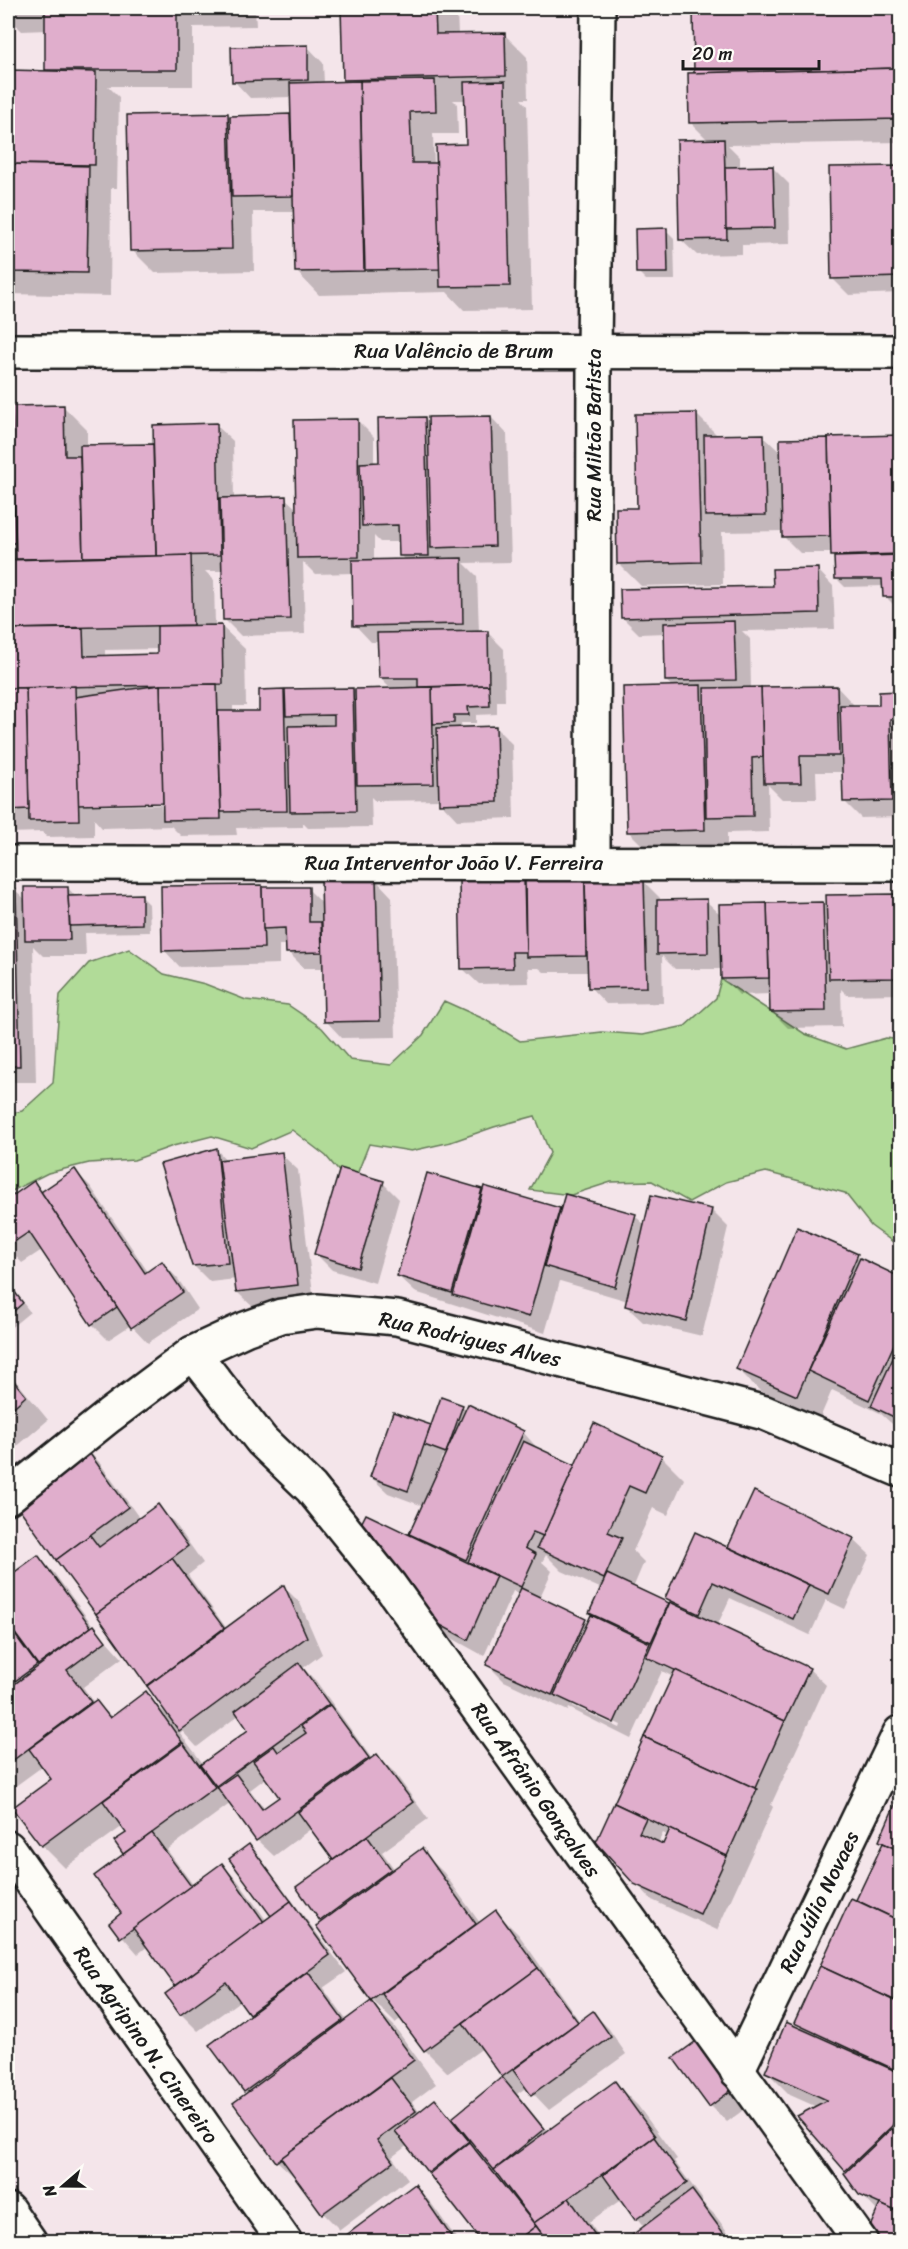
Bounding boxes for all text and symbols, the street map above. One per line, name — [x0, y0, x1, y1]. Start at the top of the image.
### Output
scale bar — [683, 33, 820, 71]
text: 20 m — [692, 38, 732, 70]
street label: Rua Valêncio de Brum — [354, 332, 554, 370]
street label: Rua Miltão Batista — [575, 348, 613, 522]
street label: Rua Interventor João V. Ferreira — [305, 844, 604, 882]
street label: Rua Rodrigues Alves — [375, 1300, 565, 1378]
street label: Rua Afrânio Gonçalves — [461, 1694, 611, 1886]
street label: Rua Júlio Novaes — [768, 1824, 870, 1980]
street label: Rua Agripino N. Cinereiro — [63, 1938, 229, 2152]
north arrow — [33, 2156, 93, 2216]
text: N — [34, 2180, 65, 2202]

